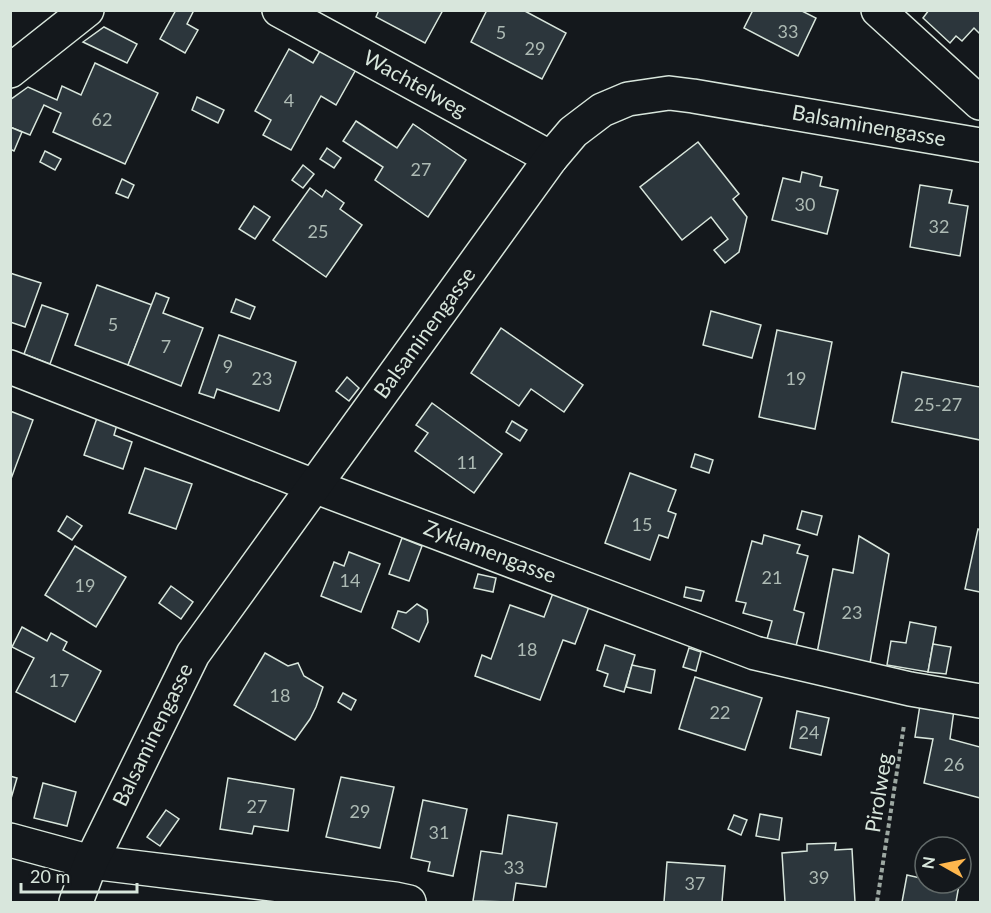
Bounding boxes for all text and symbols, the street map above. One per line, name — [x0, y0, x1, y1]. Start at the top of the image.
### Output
house number: 33 — [778, 20, 798, 42]
house number: 5 — [496, 21, 506, 43]
house number: 29 — [525, 37, 545, 59]
street label: Wachtelweg — [360, 44, 472, 121]
house number: 4 — [284, 89, 294, 111]
street label: Balsaminengasse — [790, 99, 948, 150]
house number: 62 — [92, 108, 112, 130]
house number: 27 — [411, 158, 431, 180]
house number: 30 — [795, 193, 815, 215]
house number: 32 — [929, 215, 949, 237]
house number: 25 — [308, 220, 328, 242]
street label: Balsaminengasse — [368, 262, 480, 402]
house number: 5 — [108, 313, 118, 335]
house number: 7 — [161, 335, 171, 357]
house number: 9 — [223, 355, 233, 377]
house number: 23 — [252, 367, 272, 389]
house number: 19 — [786, 367, 806, 389]
house number: 25-27 — [914, 393, 962, 415]
house number: 11 — [457, 451, 477, 473]
house number: 15 — [632, 513, 652, 535]
street label: Zyklamengasse — [421, 514, 560, 587]
house number: 21 — [762, 566, 782, 588]
house number: 14 — [340, 569, 360, 591]
house number: 19 — [75, 574, 95, 596]
house number: 23 — [842, 601, 862, 623]
house number: 18 — [517, 638, 537, 660]
street label: Balsaminengasse — [106, 659, 197, 810]
house number: 17 — [49, 669, 69, 691]
house number: 18 — [270, 684, 290, 706]
house number: 22 — [710, 701, 730, 723]
house number: 24 — [799, 721, 819, 743]
street label: Pirolweg — [859, 751, 896, 834]
house number: 26 — [944, 753, 964, 775]
house number: 27 — [247, 795, 267, 817]
house number: 29 — [350, 800, 370, 822]
house number: 31 — [429, 821, 449, 843]
north arrow — [913, 835, 973, 895]
text: N — [917, 855, 938, 870]
scale bar — [21, 856, 136, 894]
house number: 33 — [504, 856, 524, 878]
text: 20 m — [30, 865, 70, 887]
house number: 39 — [809, 866, 829, 888]
house number: 37 — [685, 872, 705, 894]

